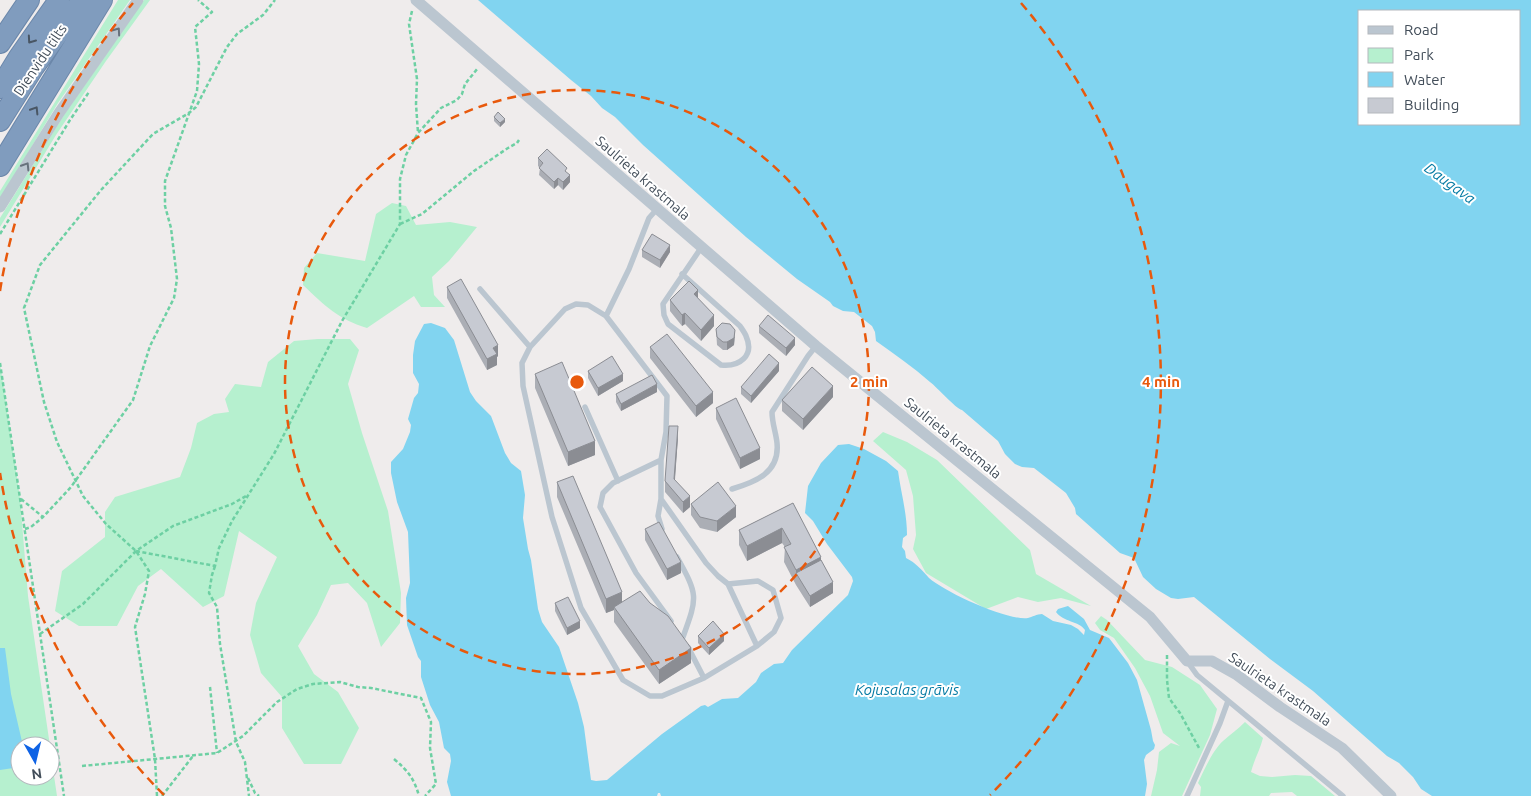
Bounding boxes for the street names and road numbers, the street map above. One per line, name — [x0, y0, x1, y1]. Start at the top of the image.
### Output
street label: Dienvidu tilts — [10, 21, 70, 99]
street label: Saulrieta krastmala — [593, 133, 693, 223]
street label: Saulrieta krastmala — [901, 394, 1005, 482]
street label: Saulrieta krastmala — [1226, 649, 1334, 729]

